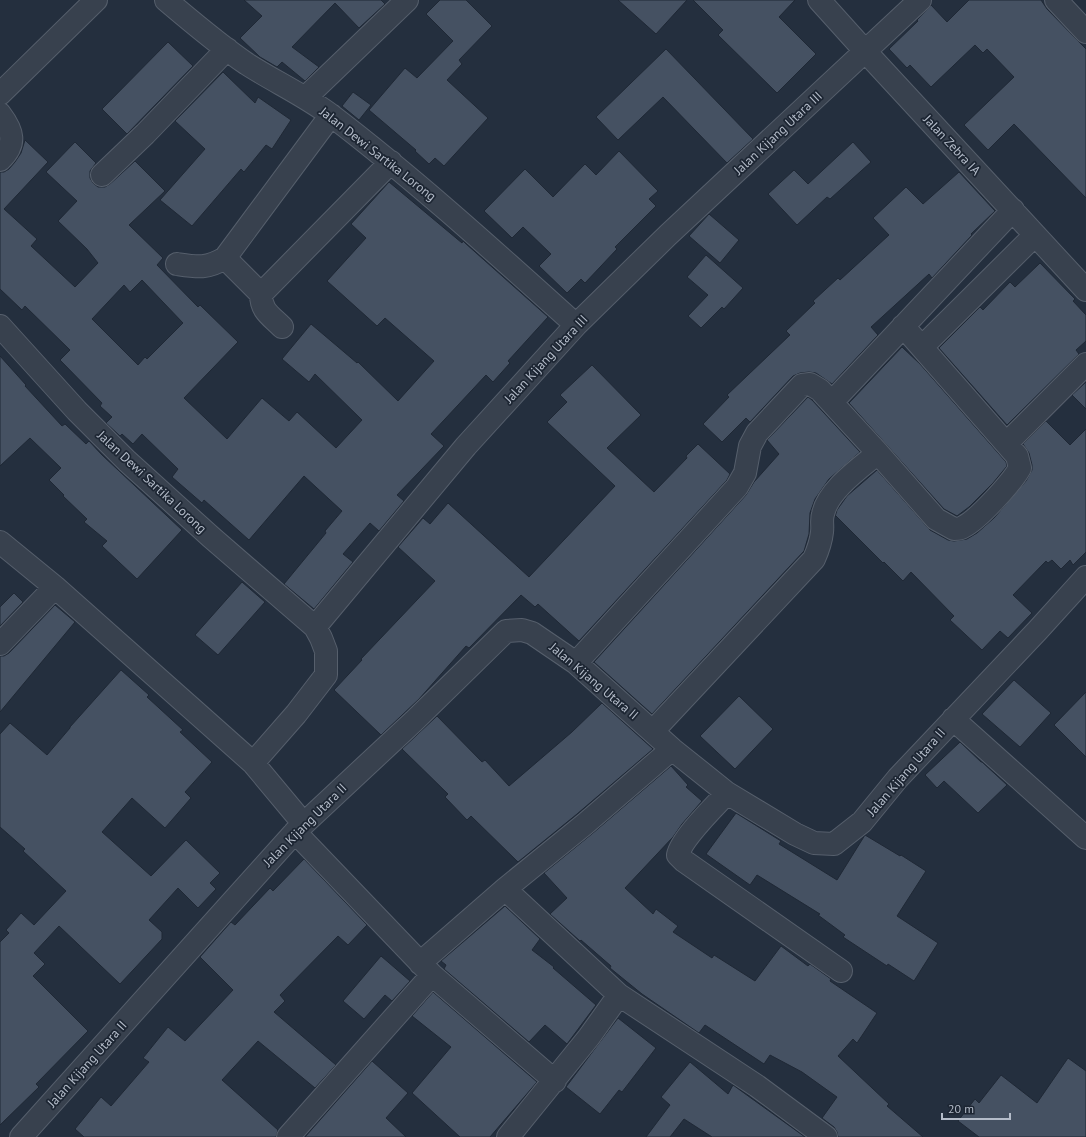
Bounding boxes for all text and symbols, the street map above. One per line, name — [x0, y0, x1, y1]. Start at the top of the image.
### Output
street label: Jalan Kijang Utara III — [729, 88, 826, 179]
street label: Jalan Dewi Sartika Lorong — [316, 103, 440, 205]
street label: Jalan Zebra IA — [919, 110, 985, 179]
street label: Jalan Kijang Utara III — [500, 311, 591, 408]
street label: Jalan Dewi Sartika Lorong — [93, 426, 210, 537]
street label: Jalan Kijang Utara II — [545, 638, 642, 723]
street label: Jalan Kijang Utara II — [862, 724, 949, 820]
street label: Jalan Kijang Utara II — [259, 780, 350, 871]
street label: Jalan Kijang Utara II — [43, 1017, 131, 1112]
scale bar — [942, 1095, 1010, 1121]
text: 20 m — [948, 1101, 974, 1116]

